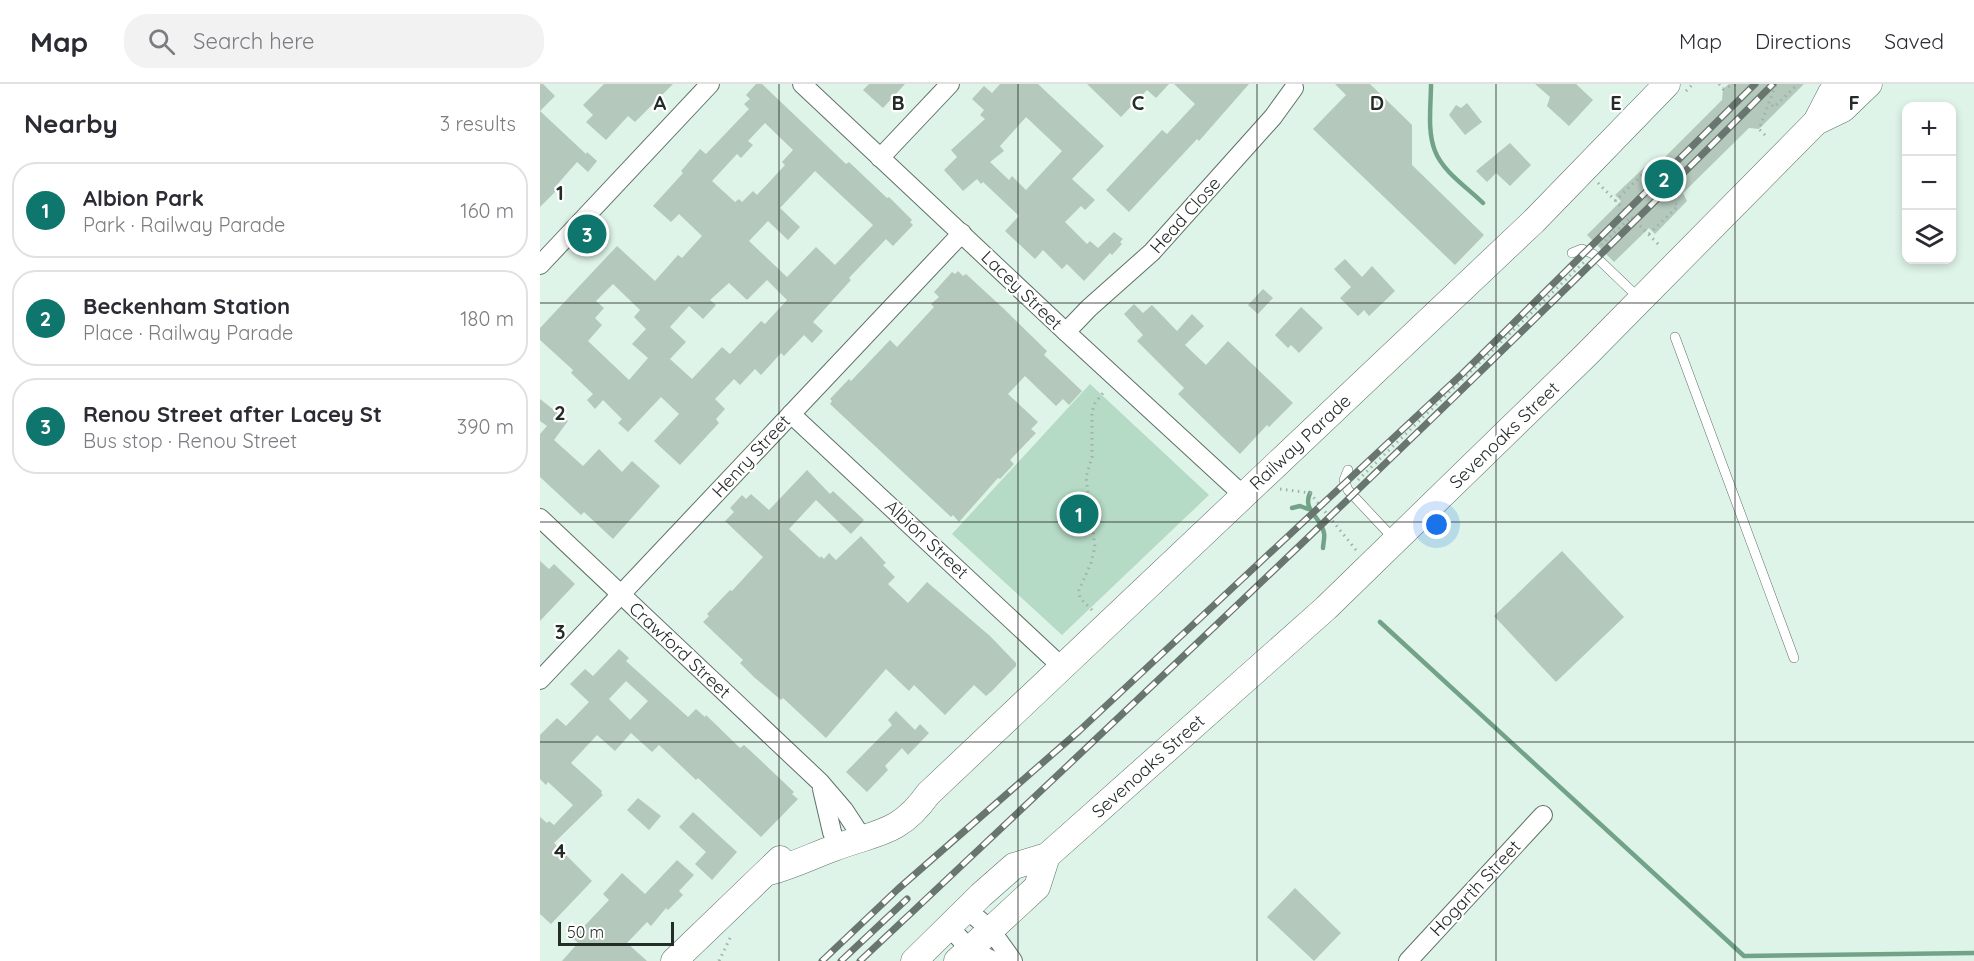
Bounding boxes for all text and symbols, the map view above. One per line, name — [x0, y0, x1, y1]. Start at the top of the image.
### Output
search box — [124, 14, 544, 68]
text: Map — [30, 24, 88, 59]
icon: search — [145, 25, 178, 58]
text: Search here — [193, 27, 315, 55]
text: Map — [1679, 28, 1722, 54]
text: Directions — [1755, 28, 1851, 54]
text: Saved — [1884, 28, 1944, 54]
text: A — [654, 90, 667, 115]
text: B — [891, 90, 905, 115]
text: C — [1132, 90, 1145, 115]
text: D — [1370, 90, 1384, 115]
text: E — [1610, 90, 1622, 115]
text: F — [1848, 90, 1860, 115]
map controls — [1902, 102, 1956, 264]
button: + — [1902, 102, 1956, 156]
text: Nearby — [24, 107, 118, 140]
text: 3 results — [440, 111, 516, 136]
pin: 2 — [1644, 156, 1684, 202]
button: − — [1902, 156, 1956, 210]
street label: Head Close — [1145, 172, 1225, 258]
text: 1 — [556, 180, 564, 205]
text: Albion Park — [83, 184, 204, 212]
text: 1 — [42, 198, 49, 223]
text: 160 m — [460, 198, 514, 223]
button: layers — [1902, 210, 1956, 264]
text: Park · Railway Parade — [83, 212, 285, 237]
pin: 3 — [568, 212, 606, 256]
street label: Lacey Street — [977, 246, 1067, 334]
text: Beckenham Station — [83, 292, 290, 320]
text: 2 — [40, 306, 51, 331]
text: 180 m — [460, 306, 514, 331]
text: Place · Railway Parade — [83, 320, 293, 345]
street label: Sevenoaks Street — [1444, 377, 1564, 493]
street label: Railway Parade — [1244, 389, 1356, 495]
text: Renou Street after Lacey St — [83, 400, 382, 428]
text: 2 — [554, 400, 566, 425]
street label: Henry Street — [707, 410, 795, 502]
text: 3 — [40, 414, 51, 439]
text: 390 m — [457, 414, 514, 439]
text: Bus stop · Renou Street — [83, 428, 297, 453]
pin: 1 — [1060, 492, 1098, 536]
street label: Albion Street — [880, 494, 974, 584]
your location — [1422, 510, 1451, 539]
street label: Crawford Street — [624, 597, 736, 703]
text: 3 — [555, 619, 565, 644]
street label: Sevenoaks Street — [1087, 709, 1209, 823]
street label: Hogarth Street — [1425, 835, 1525, 941]
text: 4 — [554, 838, 566, 863]
scale bar — [558, 919, 674, 946]
text: 50 m — [567, 922, 604, 942]

